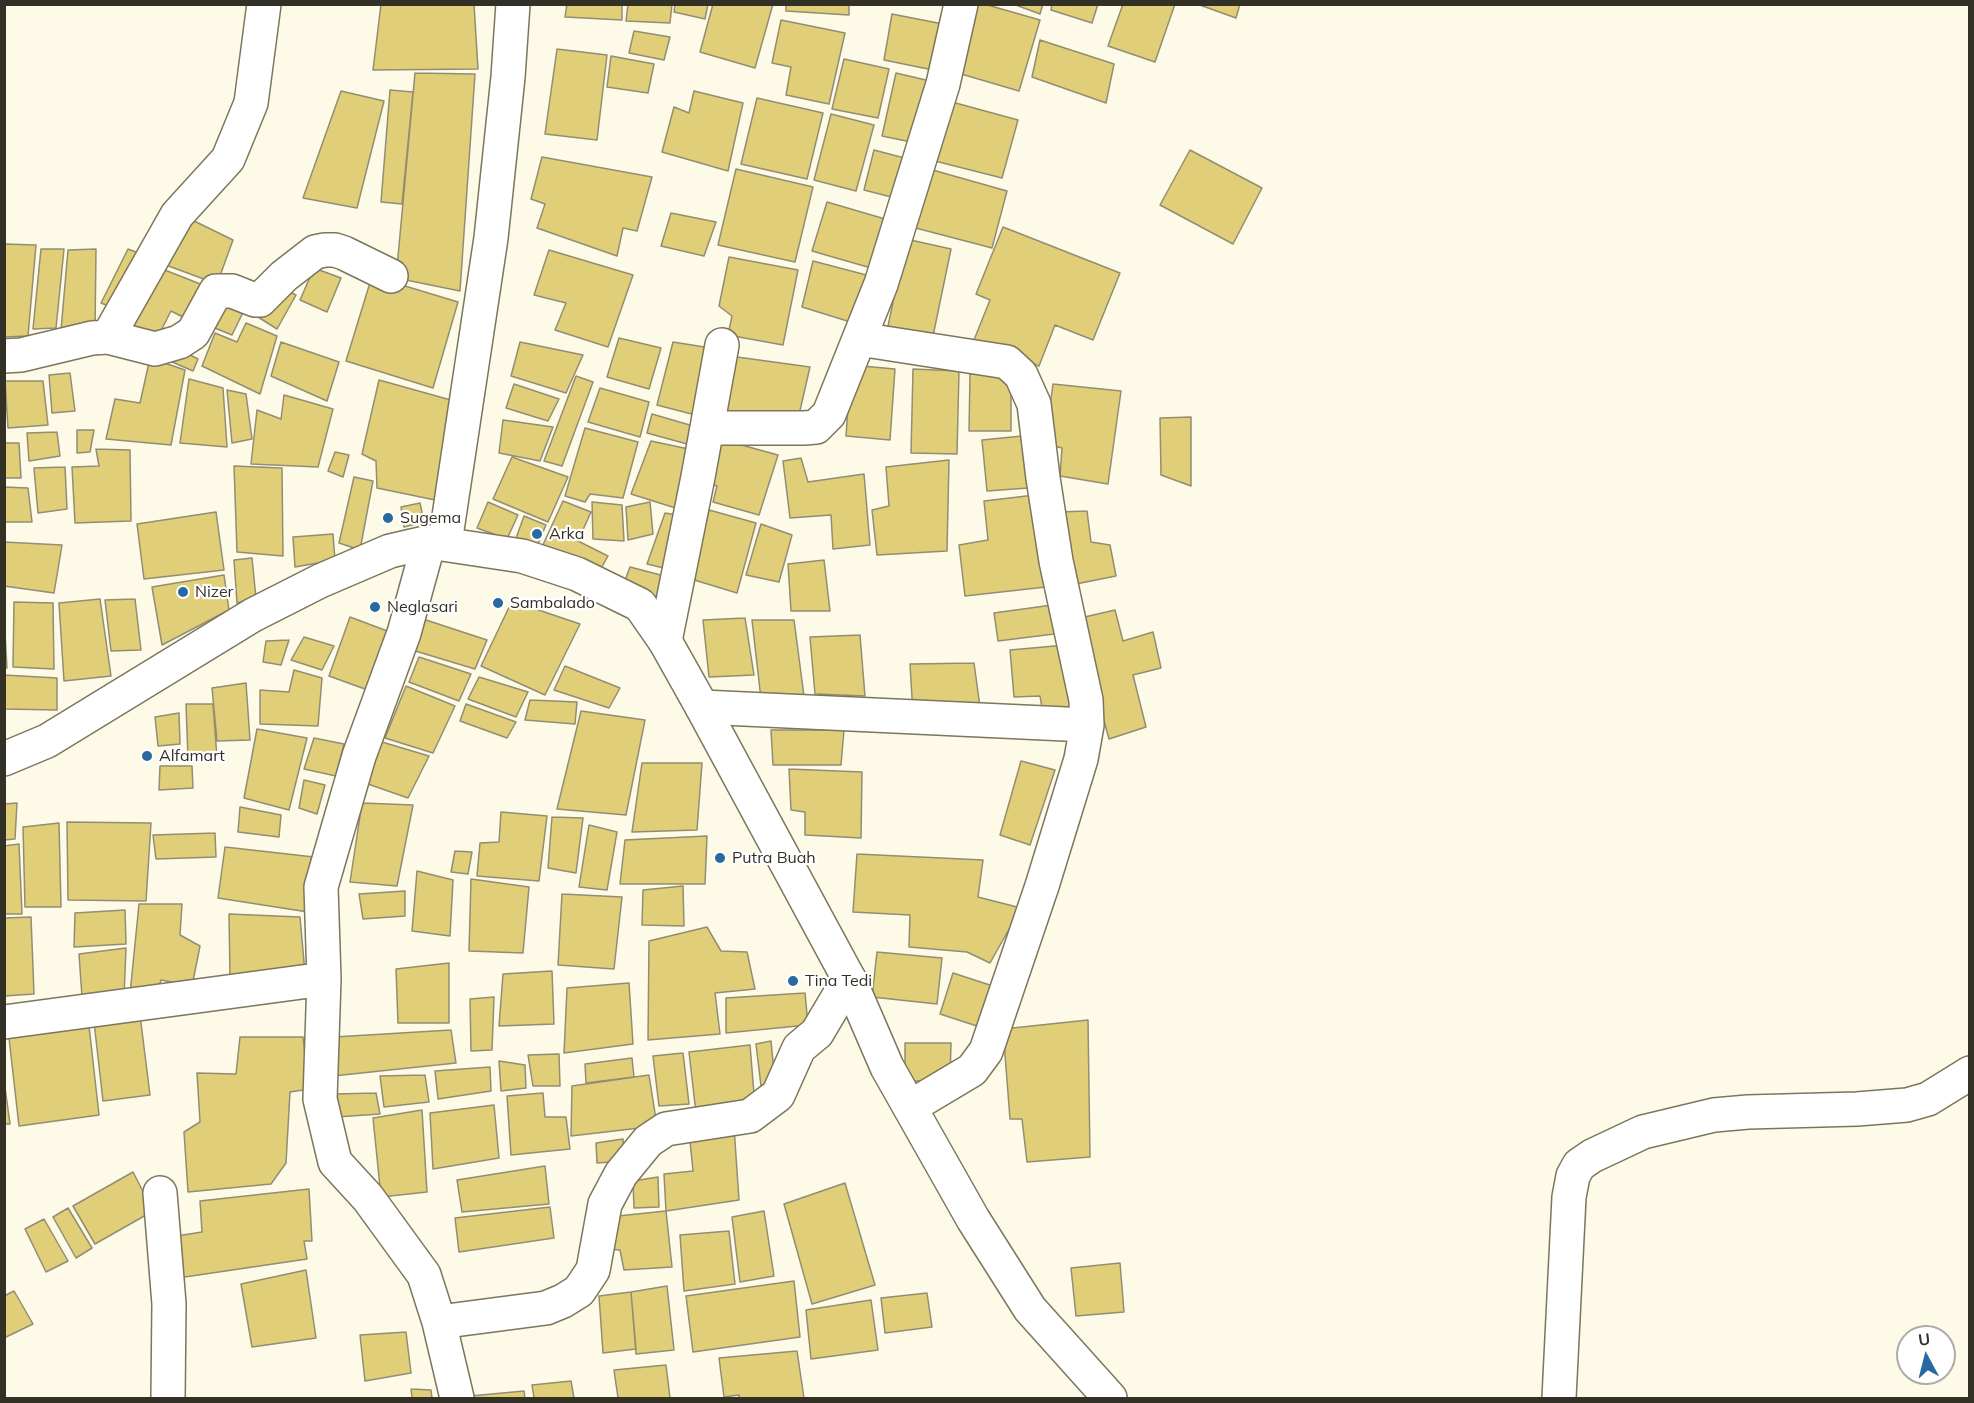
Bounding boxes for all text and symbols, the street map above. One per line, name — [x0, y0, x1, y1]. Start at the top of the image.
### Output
place label: Sugema — [400, 508, 461, 528]
marker: Sugema — [381, 511, 395, 525]
place label: Arka — [549, 524, 584, 544]
marker: Arka — [530, 527, 544, 541]
place label: Nizer — [195, 582, 233, 602]
marker: Nizer — [176, 585, 190, 599]
place label: Sambalado — [510, 593, 595, 613]
marker: Sambalado — [491, 596, 505, 610]
place label: Neglasari — [387, 597, 458, 617]
marker: Neglasari — [368, 600, 382, 614]
place label: Alfamart — [159, 746, 225, 766]
marker: Alfamart — [140, 749, 154, 763]
place label: Putra Buah — [732, 848, 816, 868]
marker: Putra Buah — [713, 851, 727, 865]
place label: Tina Tedi — [805, 971, 872, 991]
marker: Tina Tedi — [786, 974, 800, 988]
north arrow — [1896, 1325, 1956, 1385]
text: U — [1917, 1328, 1931, 1350]

